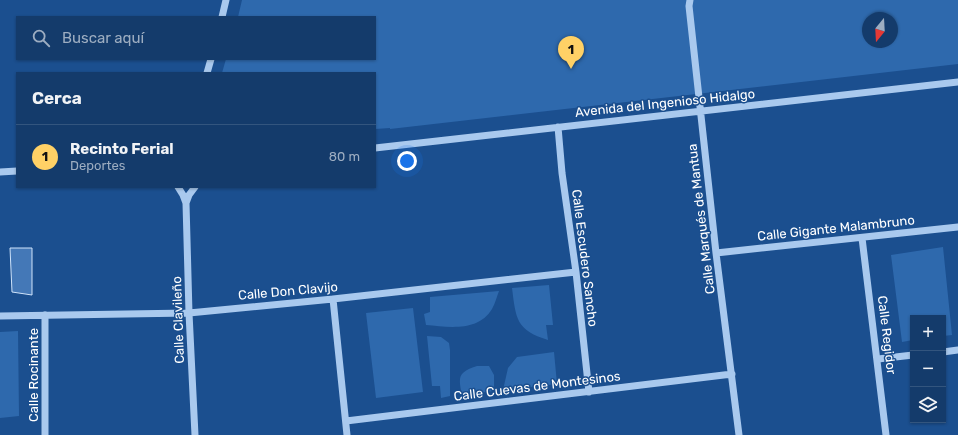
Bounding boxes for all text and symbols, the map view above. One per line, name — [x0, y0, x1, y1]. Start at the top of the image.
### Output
north arrow — [862, 12, 898, 48]
search box — [16, 16, 376, 60]
icon: search — [30, 27, 52, 49]
text: Buscar aquí — [62, 29, 144, 47]
pin: 1 — [558, 36, 584, 69]
street label: Avenida del Ingenioso Hidalgo — [574, 86, 756, 121]
text: Cerca — [32, 88, 82, 108]
text: Recinto Ferial — [70, 140, 174, 158]
street label: Calle Marqués de Mantua — [684, 143, 718, 295]
text: 1 — [42, 149, 48, 164]
text: 80 m — [329, 149, 360, 164]
your location — [397, 151, 417, 171]
text: Deportes — [70, 158, 125, 173]
street label: Calle Escudero Sancho — [569, 188, 601, 328]
street label: Calle Gigante Malambruno — [757, 212, 916, 245]
street label: Calle Clavileño — [169, 276, 187, 364]
street label: Calle Don Clavijo — [237, 279, 339, 303]
street label: Calle Regidor — [874, 295, 899, 375]
map controls — [910, 315, 946, 423]
button: + — [910, 315, 946, 351]
street label: Calle Rocinante — [26, 328, 41, 422]
button: − — [910, 351, 946, 387]
street label: Calle Cuevas de Montesinos — [453, 368, 622, 404]
button: layers — [910, 387, 946, 423]

